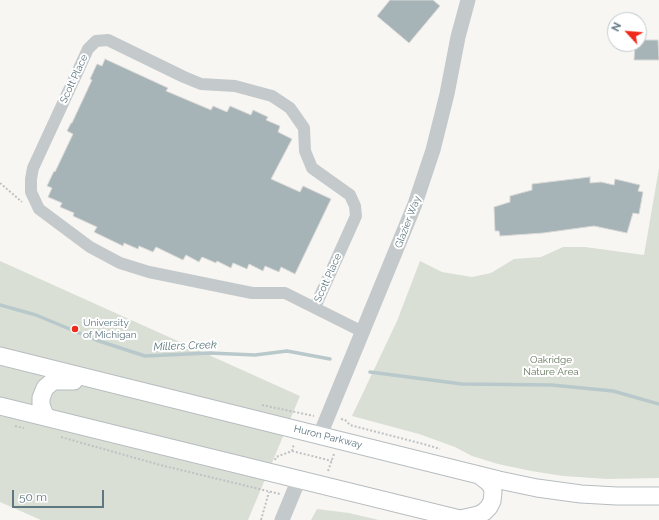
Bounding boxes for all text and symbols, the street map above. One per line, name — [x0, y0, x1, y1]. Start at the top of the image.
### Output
north arrow — [607, 12, 647, 52]
text: N — [609, 20, 624, 34]
street label: Scott Place — [58, 53, 90, 105]
street label: Glazier Way — [393, 194, 423, 250]
street label: Scott Place — [312, 252, 344, 304]
place label: University of Michigan — [83, 317, 137, 340]
marker: University of Michigan — [70, 324, 80, 334]
water label: Millers Creek — [153, 338, 217, 354]
park label: Oakridge Nature Area — [523, 354, 579, 378]
street label: Huron Parkway — [293, 423, 363, 451]
scale bar — [14, 482, 106, 508]
text: 50 m — [19, 490, 47, 504]

